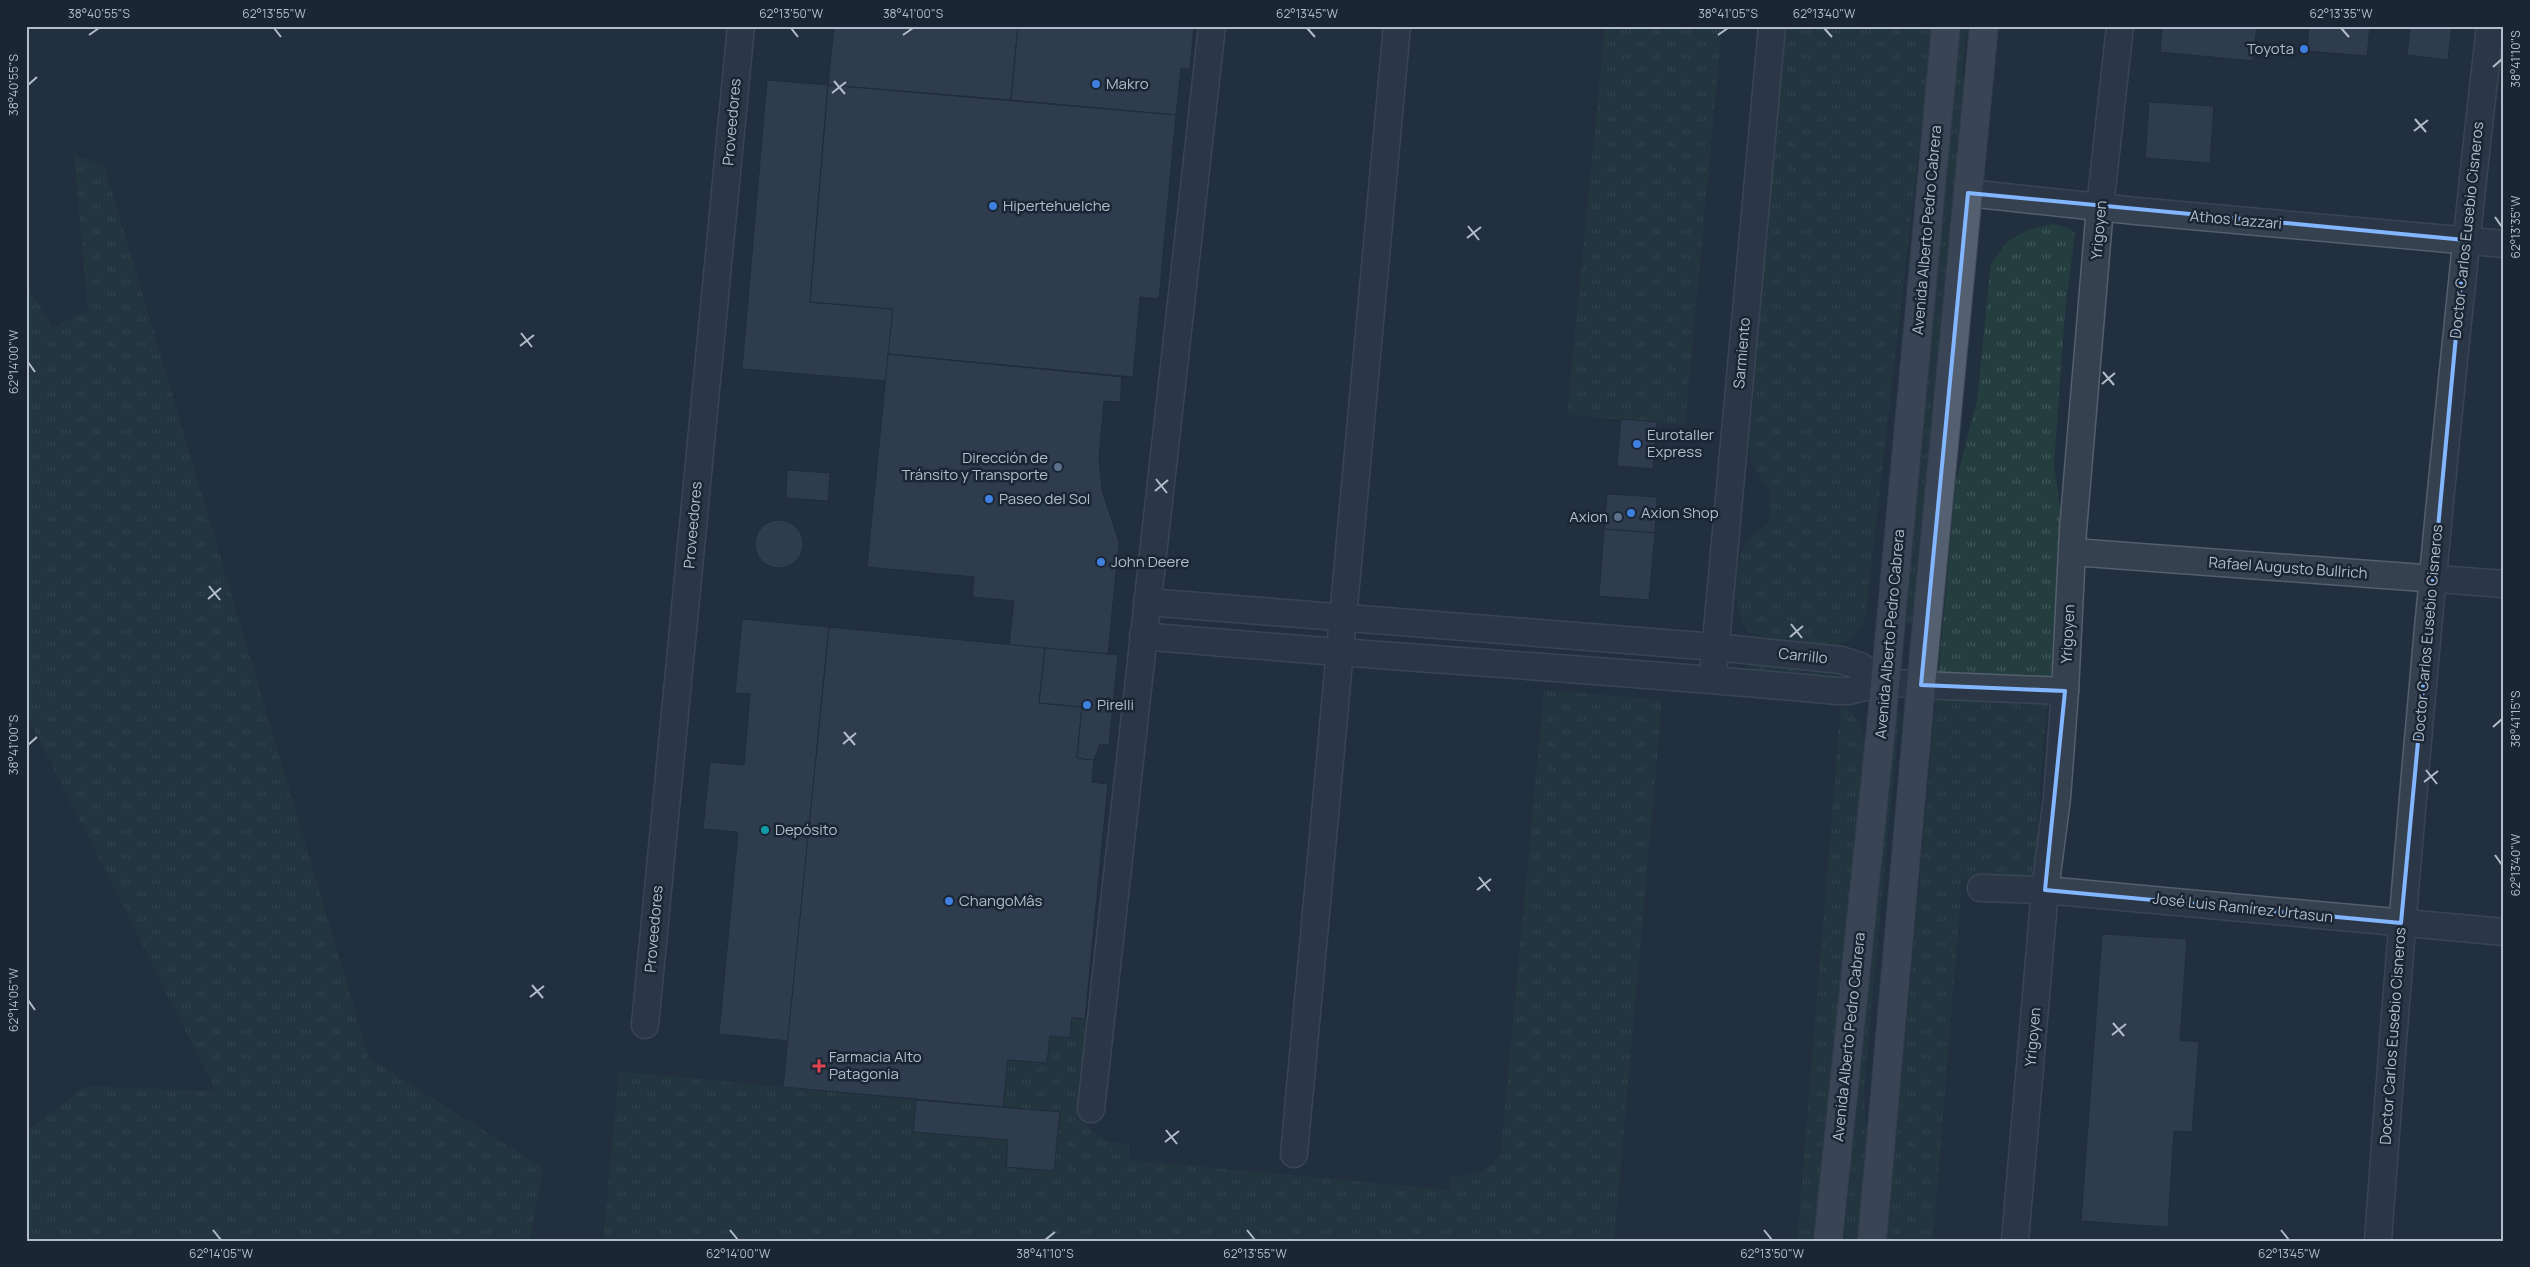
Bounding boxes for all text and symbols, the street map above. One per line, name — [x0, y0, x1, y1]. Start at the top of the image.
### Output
text: 38°40'55"S — [68, 5, 130, 22]
text: 62°13'55"W — [242, 5, 306, 22]
text: 62°13'50"W — [759, 5, 824, 22]
text: 38°41'00"S — [883, 5, 943, 22]
text: 62°13'45"W — [1276, 5, 1339, 22]
text: 38°41'05"S — [1698, 5, 1758, 22]
text: 62°13'40"W — [1793, 5, 1856, 22]
text: 62°13'35"W — [2309, 5, 2373, 22]
text: 38°41'10"S — [2507, 30, 2524, 88]
place label: Toyota — [2247, 38, 2294, 59]
marker: Toyota — [2298, 43, 2310, 55]
text: 38°40'55"S — [5, 54, 22, 116]
place label: Makro — [1106, 73, 1149, 94]
street label: Proveedores — [717, 77, 746, 166]
marker: Makro — [1090, 78, 1102, 90]
street label: Doctor Carlos Eusebio Cisneros — [2445, 120, 2488, 339]
street label: Avenida Alberto Pedro Cabrera — [1907, 124, 1946, 336]
place label: Hipertehuelche — [1003, 195, 1111, 216]
text: 62°13'35"W — [2507, 195, 2524, 259]
street label: Yrigoyen — [2085, 199, 2112, 260]
marker: Hipertehuelche — [987, 200, 999, 212]
street label: Athos Lazzari — [2189, 205, 2283, 234]
street label: Sarmiento — [1728, 316, 1755, 389]
text: 62°14'00"W — [5, 329, 22, 394]
place label: Eurotaller Express — [1647, 424, 1715, 462]
marker: Eurotaller Express — [1631, 438, 1643, 450]
place label: Dirección de Tránsito y Transporte — [902, 447, 1048, 485]
marker: Dirección de Tránsito y Transporte — [1052, 461, 1064, 473]
street label: Proveedores — [678, 480, 707, 569]
place label: Paseo del Sol — [999, 488, 1090, 509]
marker: Paseo del Sol — [983, 493, 995, 505]
place label: Axion Shop — [1641, 502, 1719, 523]
place label: Axion — [1569, 506, 1608, 527]
marker: Axion Shop — [1625, 507, 1637, 519]
marker: Axion — [1612, 511, 1624, 523]
street label: Doctor Carlos Eusebio Cisneros — [2408, 523, 2447, 742]
street label: Avenida Alberto Pedro Cabrera — [1870, 528, 1909, 740]
place label: John Deere — [1111, 551, 1190, 572]
street label: Rafael Augusto Bullrich — [2208, 551, 2368, 584]
marker: John Deere — [1095, 556, 1107, 568]
street label: Yrigoyen — [2055, 604, 2080, 664]
street label: Carrillo — [1777, 642, 1829, 669]
text: 38°41'15"S — [2507, 690, 2524, 748]
place label: Pirelli — [1097, 694, 1134, 715]
marker: Pirelli — [1081, 699, 1093, 711]
text: 38°41'00"S — [5, 715, 22, 775]
place label: Depósito — [775, 819, 837, 840]
marker: Depósito — [759, 824, 771, 836]
text: 62°13'40"W — [2507, 833, 2524, 896]
street label: Proveedores — [639, 884, 668, 973]
street label: José Luis Ramírez Urtasun — [2152, 888, 2334, 927]
place label: ChangoMâs — [959, 890, 1043, 911]
marker: ChangoMâs — [943, 895, 955, 907]
street label: Doctor Carlos Eusebio Cisneros — [2374, 926, 2411, 1145]
street label: Avenida Alberto Pedro Cabrera — [1827, 931, 1870, 1143]
text: 62°14'05"W — [5, 967, 22, 1032]
street label: Yrigoyen — [2019, 1006, 2046, 1067]
place label: Farmacia Alto Patagonia — [829, 1046, 922, 1084]
marker: Farmacia Alto Patagonia — [813, 1060, 825, 1072]
text: 62°14'05"W — [189, 1245, 254, 1262]
text: 62°14'00"W — [706, 1245, 771, 1262]
text: 38°41'10"S — [1016, 1245, 1074, 1262]
text: 62°13'55"W — [1223, 1245, 1287, 1262]
text: 62°13'50"W — [1740, 1245, 1805, 1262]
text: 62°13'45"W — [2258, 1245, 2321, 1262]

